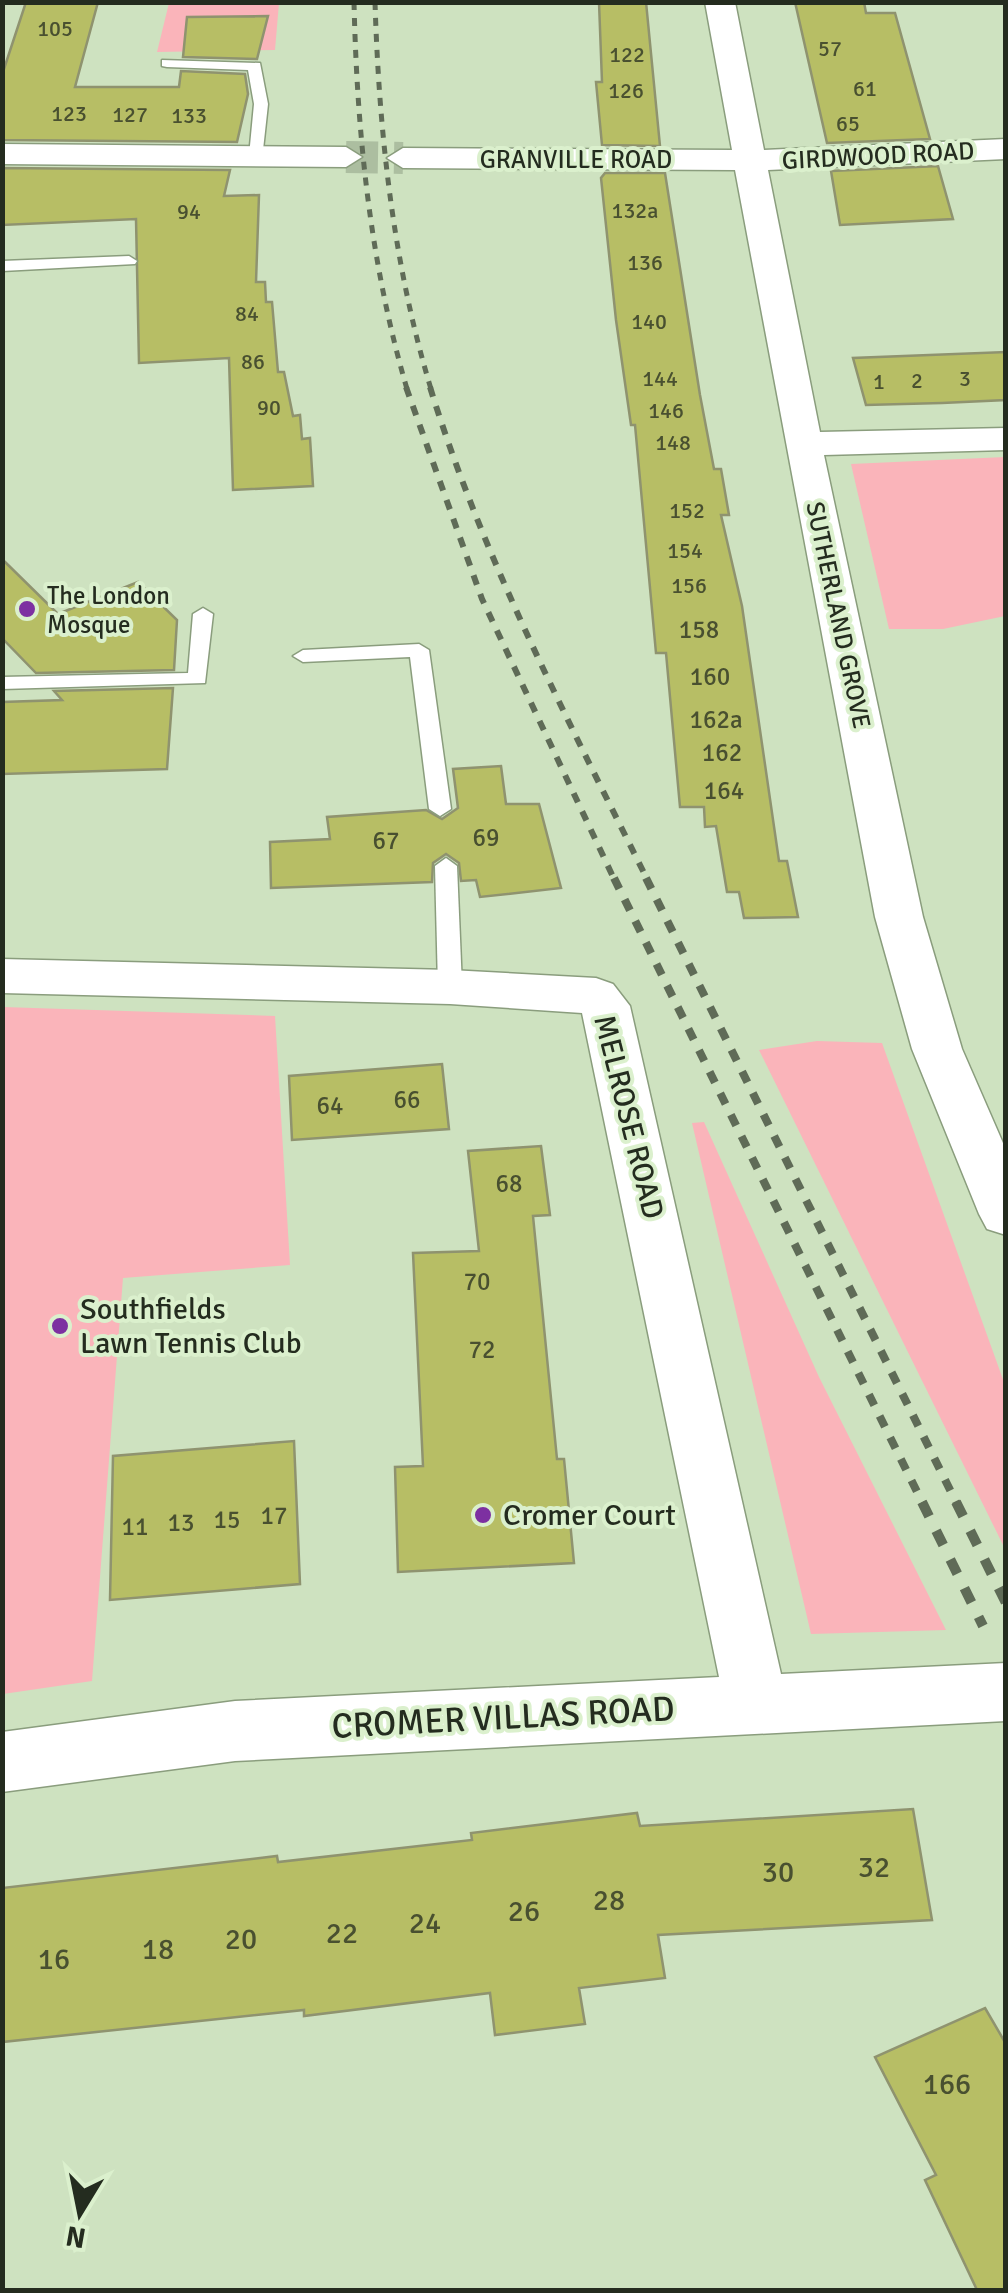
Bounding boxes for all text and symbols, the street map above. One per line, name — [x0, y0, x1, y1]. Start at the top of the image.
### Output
house number: 105 — [37, 15, 73, 42]
house number: 57 — [818, 35, 842, 62]
house number: 122 — [609, 41, 645, 68]
house number: 61 — [853, 75, 877, 102]
house number: 126 — [608, 77, 644, 104]
house number: 123 — [51, 100, 87, 127]
house number: 127 — [112, 101, 148, 128]
house number: 133 — [171, 102, 207, 129]
house number: 65 — [836, 110, 860, 137]
street label: GIRDWOOD ROAD — [781, 135, 975, 176]
street label: GRANVILLE ROAD — [480, 144, 672, 175]
house number: 132a — [612, 197, 658, 224]
house number: 94 — [177, 198, 201, 225]
house number: 136 — [627, 249, 663, 276]
house number: 84 — [235, 300, 259, 327]
house number: 140 — [631, 308, 667, 335]
house number: 86 — [241, 348, 265, 375]
house number: 144 — [642, 365, 678, 392]
house number: 3 — [959, 365, 971, 392]
house number: 2 — [911, 367, 923, 394]
house number: 1 — [873, 368, 885, 395]
house number: 90 — [257, 394, 281, 421]
house number: 146 — [648, 397, 684, 424]
house number: 148 — [655, 429, 691, 456]
house number: 152 — [669, 497, 705, 524]
street label: SUTHERLAND GROVE — [799, 499, 878, 731]
house number: 154 — [667, 537, 703, 564]
house number: 156 — [671, 572, 707, 599]
place label: The London Mosque — [47, 580, 170, 640]
marker: The London Mosque — [16, 598, 38, 620]
house number: 158 — [679, 614, 719, 645]
house number: 160 — [690, 661, 730, 692]
house number: 162a — [689, 704, 743, 735]
house number: 162 — [702, 737, 742, 768]
house number: 164 — [704, 775, 744, 806]
house number: 69 — [472, 822, 500, 853]
house number: 67 — [372, 825, 400, 856]
street label: MELROSE ROAD — [585, 1011, 672, 1223]
house number: 66 — [393, 1084, 421, 1115]
house number: 64 — [316, 1090, 344, 1121]
house number: 68 — [495, 1168, 523, 1199]
house number: 70 — [463, 1266, 491, 1297]
place label: Southfields Lawn Tennis Club — [80, 1291, 302, 1362]
marker: Southfields Lawn Tennis Club — [49, 1315, 71, 1337]
house number: 72 — [468, 1334, 496, 1365]
place label: Cromer Court — [503, 1497, 676, 1534]
house number: 17 — [260, 1500, 288, 1531]
house number: 15 — [213, 1504, 241, 1535]
marker: Cromer Court — [472, 1504, 494, 1526]
house number: 13 — [167, 1507, 195, 1538]
house number: 11 — [121, 1511, 149, 1542]
street label: CROMER VILLAS ROAD — [330, 1687, 676, 1748]
house number: 32 — [858, 1849, 890, 1886]
house number: 30 — [762, 1854, 794, 1891]
house number: 28 — [593, 1882, 625, 1919]
house number: 26 — [508, 1893, 540, 1930]
house number: 24 — [409, 1905, 441, 1942]
house number: 22 — [326, 1915, 358, 1952]
house number: 20 — [225, 1921, 257, 1958]
house number: 18 — [142, 1931, 174, 1968]
house number: 16 — [38, 1941, 70, 1978]
house number: 166 — [923, 2066, 971, 2103]
north arrow — [30, 2163, 130, 2263]
text: N — [63, 2218, 88, 2255]

